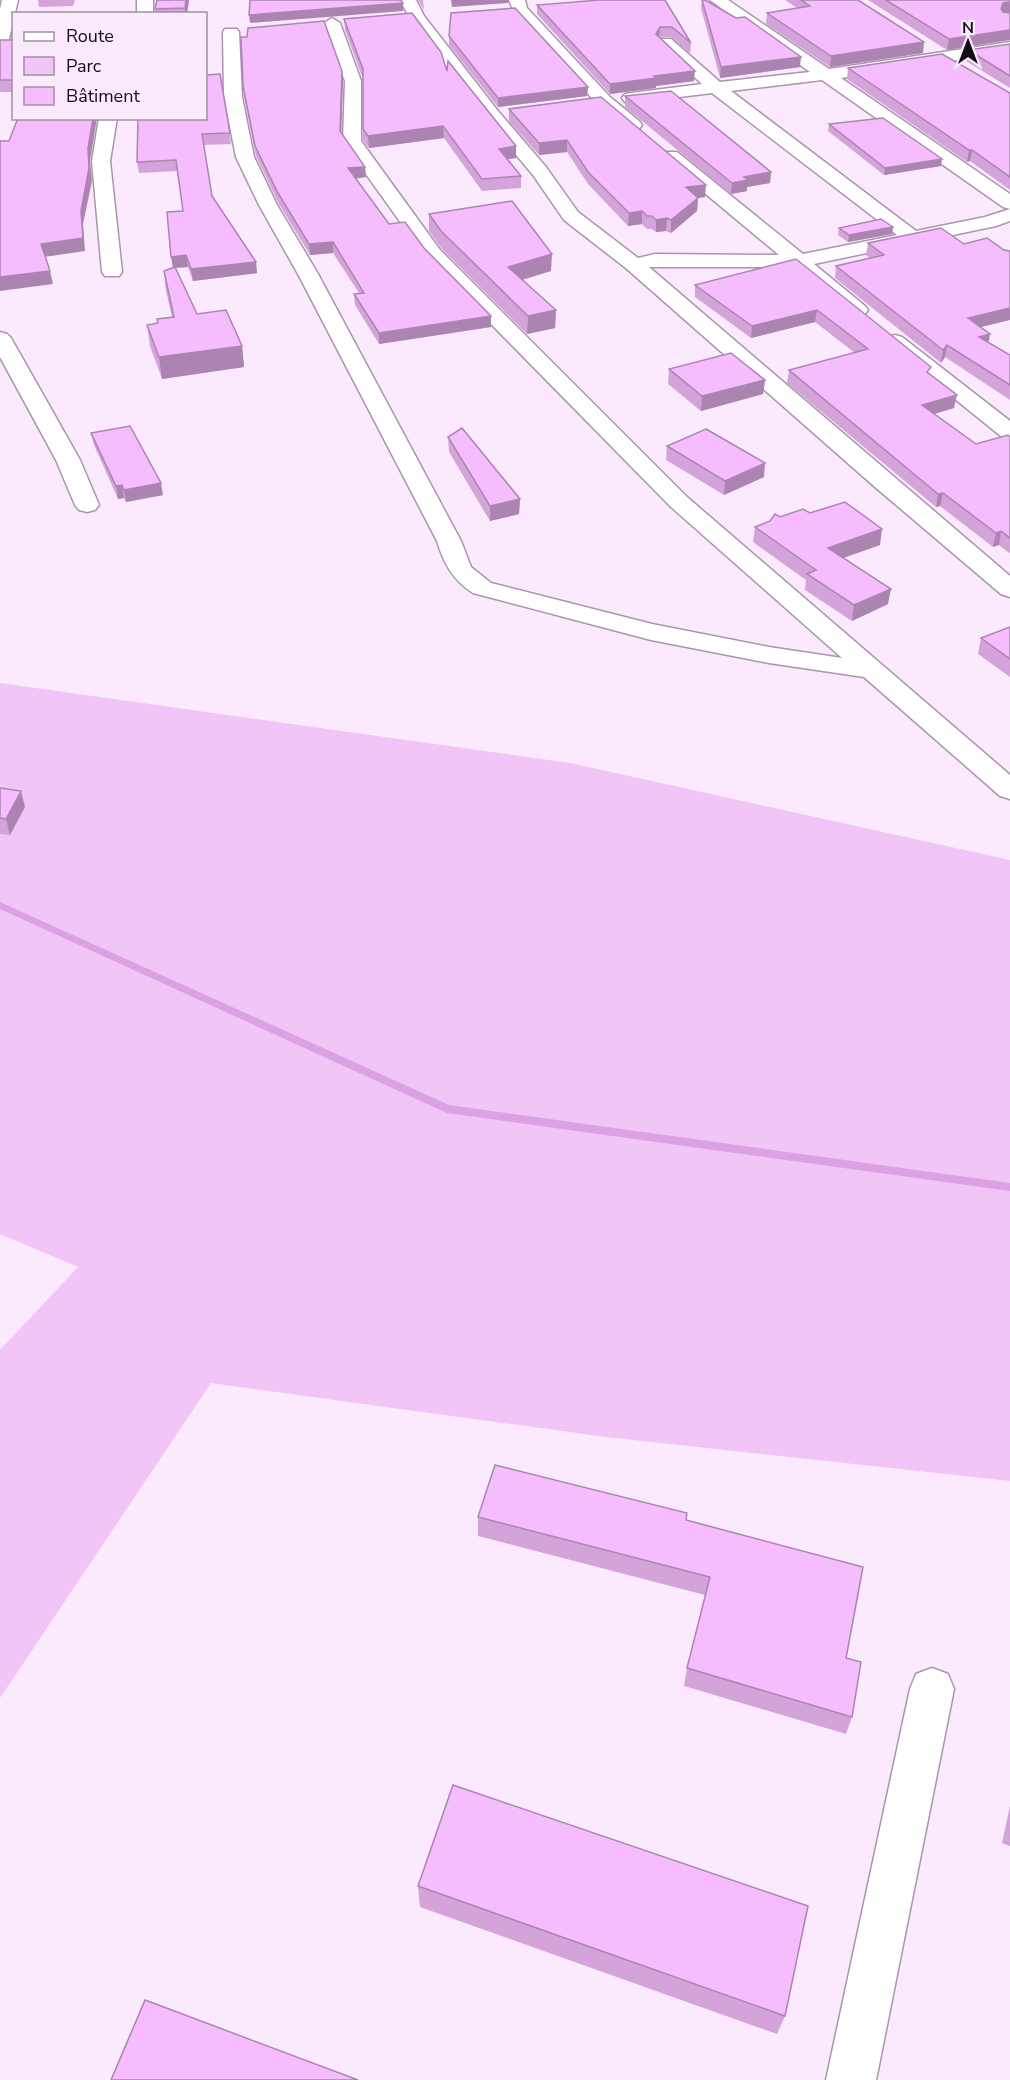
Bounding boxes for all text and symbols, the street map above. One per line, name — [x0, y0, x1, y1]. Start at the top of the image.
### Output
legend — [12, 12, 207, 120]
north arrow — [938, 12, 998, 72]
text: N — [962, 17, 974, 39]
text: Route — [66, 24, 114, 48]
text: Parc — [66, 54, 101, 78]
text: Bâtiment — [66, 84, 140, 108]

